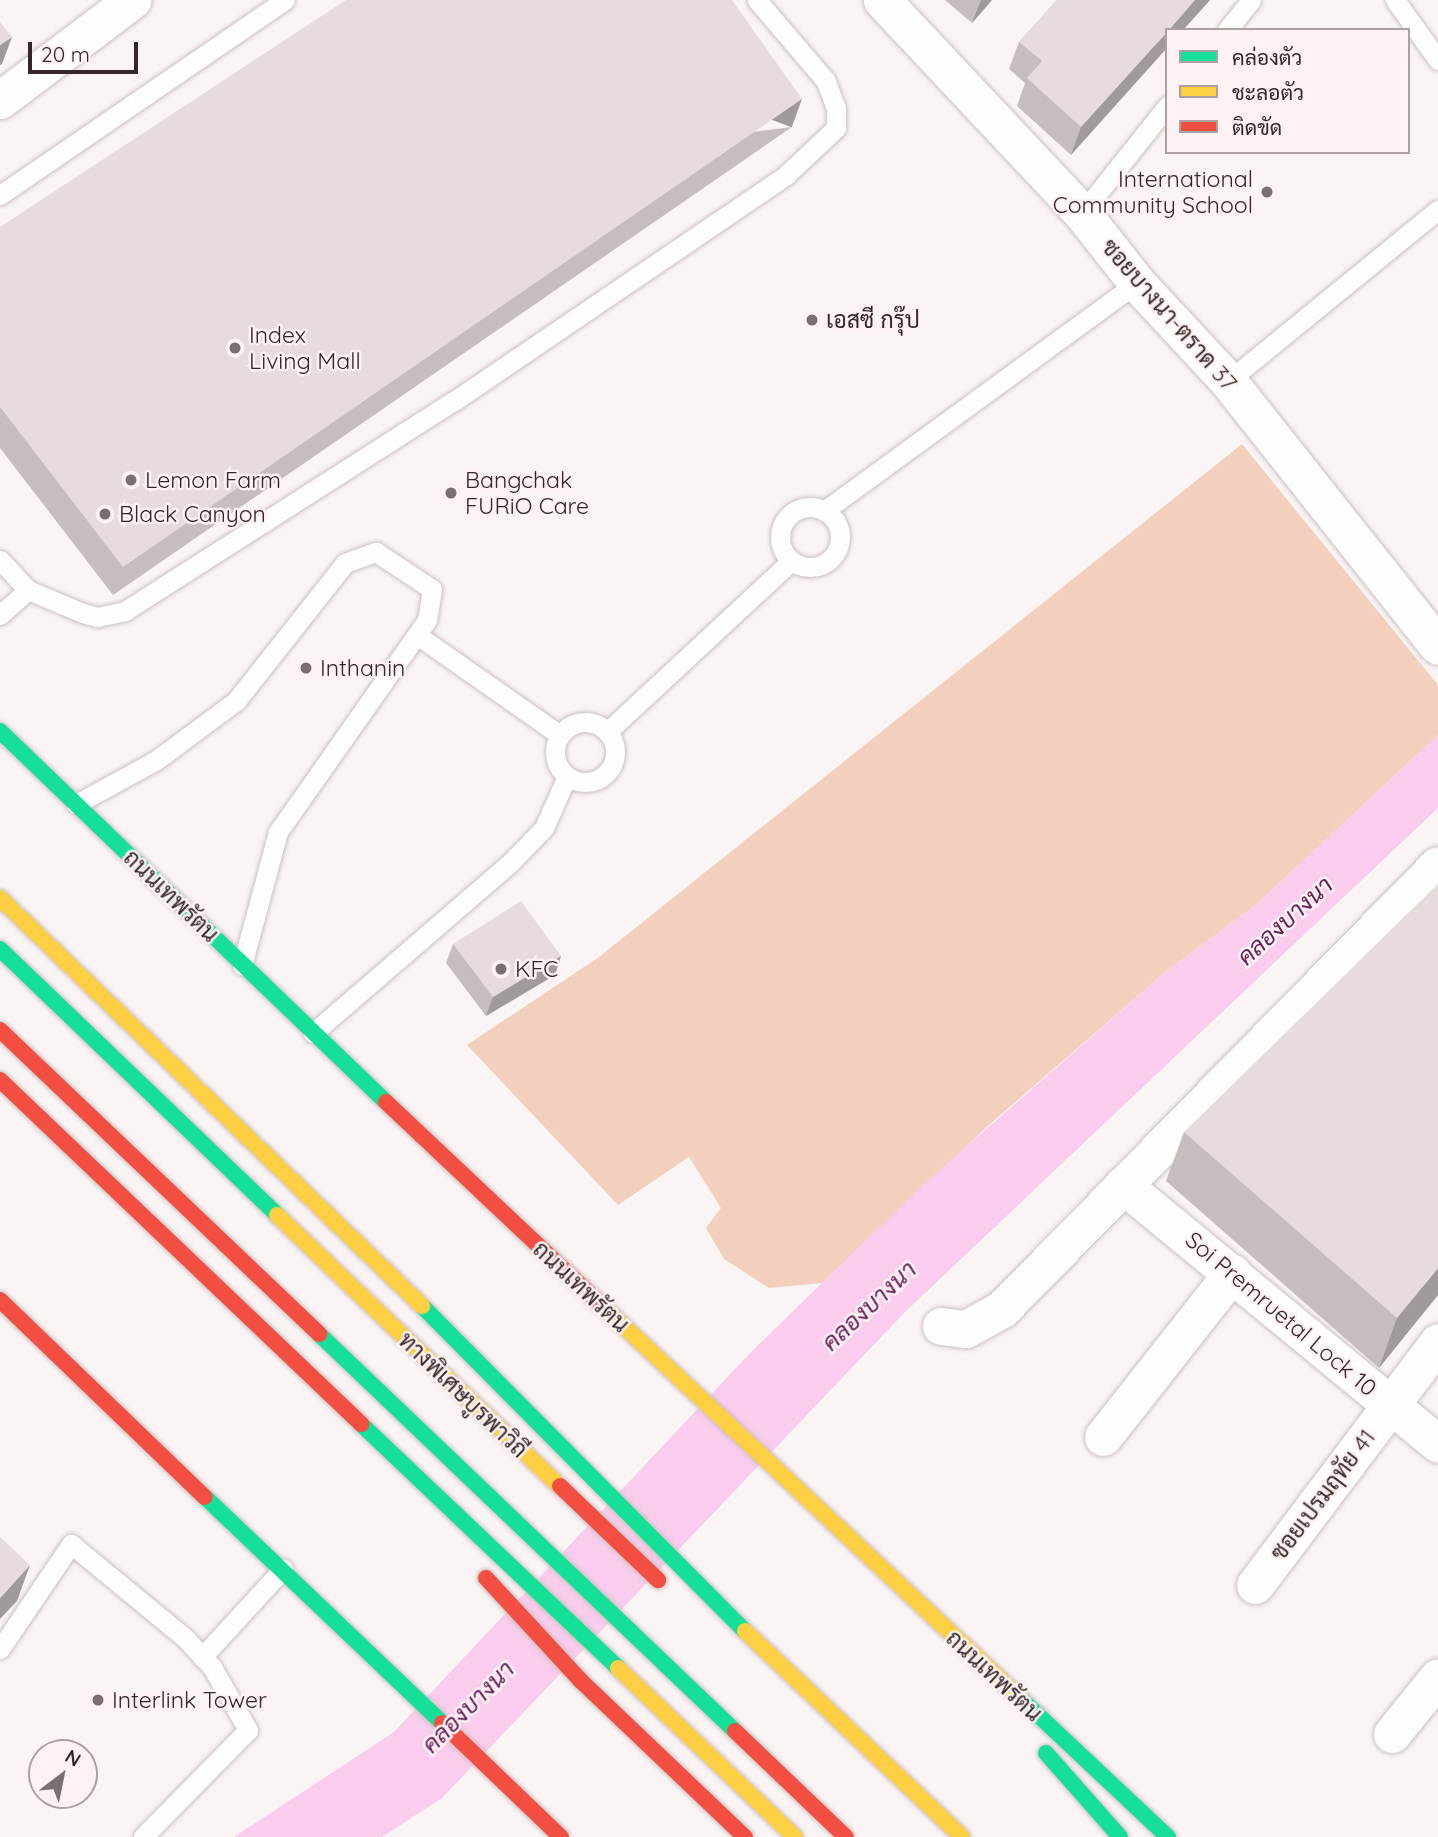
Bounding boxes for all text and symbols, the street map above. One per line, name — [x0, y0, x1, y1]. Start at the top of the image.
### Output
scale bar — [32, 28, 142, 72]
legend — [1165, 28, 1410, 154]
text: 20 m — [41, 41, 90, 67]
text: คล่องตัว — [1232, 44, 1302, 70]
text: ชะลอตัว — [1232, 79, 1304, 105]
text: ติดขัด — [1232, 114, 1282, 140]
place label: International Community School — [1053, 165, 1253, 219]
marker: International Community School — [1259, 184, 1275, 200]
street label: ซอยบางนา-ตราด 37 — [1096, 233, 1242, 397]
place label: เอสซี กรุ๊ป — [826, 306, 920, 334]
marker: เอสซี กรุ๊ป — [804, 312, 820, 328]
place label: Index Living Mall — [249, 321, 361, 375]
marker: Index Living Mall — [227, 340, 243, 356]
place label: Lemon Farm — [145, 466, 281, 494]
place label: Bangchak FURiO Care — [465, 466, 589, 520]
marker: Lemon Farm — [123, 472, 139, 488]
marker: Bangchak FURiO Care — [443, 485, 459, 501]
place label: Black Canyon — [119, 500, 266, 528]
marker: Black Canyon — [97, 506, 113, 522]
place label: Inthanin — [320, 654, 405, 682]
marker: Inthanin — [298, 660, 314, 676]
street label: ถนนเทพรัตน — [118, 844, 224, 948]
water label: คลองบางนา — [1231, 871, 1339, 971]
place label: KFC — [515, 955, 558, 983]
marker: KFC — [493, 961, 509, 977]
street label: Soi Premruetal Lock 10 — [1180, 1226, 1382, 1402]
street label: ถนนเทพรัตน — [527, 1236, 635, 1338]
water label: คลองบางนา — [816, 1255, 922, 1357]
street label: ทางพิเศษบูรพาวิถี — [393, 1327, 533, 1463]
street label: ซอยเปรมฤทัย 41 — [1265, 1424, 1381, 1566]
street label: ถนนเทพรัตน — [940, 1625, 1048, 1727]
water label: คลองบางนา — [416, 1655, 520, 1759]
place label: Interlink Tower — [112, 1686, 267, 1714]
marker: Interlink Tower — [90, 1692, 106, 1708]
north arrow — [28, 1739, 98, 1809]
text: N — [61, 1744, 85, 1772]

